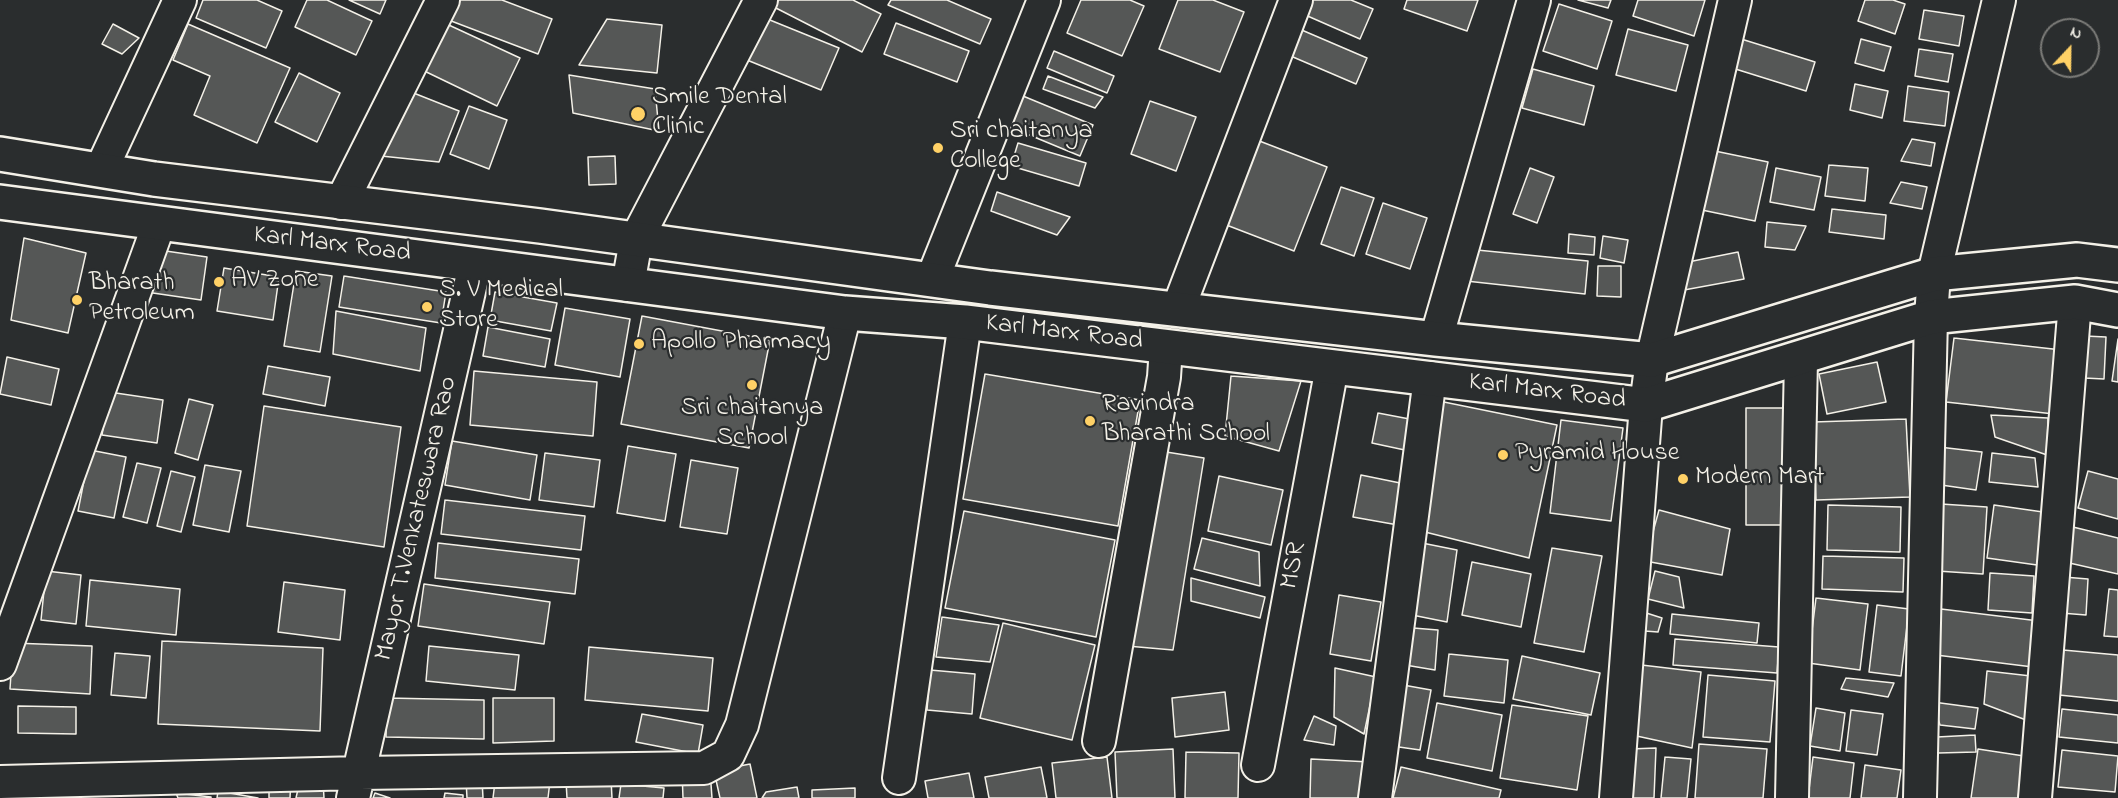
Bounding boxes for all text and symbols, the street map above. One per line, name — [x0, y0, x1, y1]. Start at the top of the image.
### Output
north arrow — [2040, 18, 2100, 78]
text: N — [2066, 20, 2086, 46]
place label: Smile Dental Clinic — [652, 83, 787, 144]
marker: Smile Dental Clinic — [629, 105, 647, 123]
place label: Sri chaitanya College — [950, 117, 1093, 178]
marker: Sri chaitanya College — [931, 141, 945, 155]
street label: Karl Marx Road — [252, 221, 412, 271]
place label: AV Zone — [231, 266, 318, 298]
place label: Bharath Petroleum — [89, 269, 195, 330]
marker: AV Zone — [212, 275, 226, 289]
place label: S. V Medical Store — [439, 276, 563, 338]
marker: Bharath Petroleum — [70, 293, 84, 307]
marker: S. V Medical Store — [420, 300, 434, 314]
street label: Karl Marx Road — [984, 309, 1144, 359]
place label: Apollo Pharmacy — [651, 328, 831, 360]
marker: Apollo Pharmacy — [632, 337, 646, 351]
street label: Karl Marx Road — [1467, 368, 1627, 418]
street label: Mayor T.Venkateswara Rao — [370, 374, 466, 664]
marker: Sri chaitanya School — [745, 378, 759, 392]
place label: Ravindra Bharathi School — [1102, 390, 1270, 452]
place label: Sri chaitanya School — [681, 394, 823, 455]
marker: Ravindra Bharathi School — [1083, 414, 1097, 428]
place label: Pyramid House — [1515, 439, 1679, 471]
marker: Pyramid House — [1496, 448, 1510, 462]
place label: Modern Mart — [1695, 463, 1825, 495]
marker: Modern Mart — [1676, 472, 1690, 486]
street label: MSR — [1276, 540, 1314, 592]

